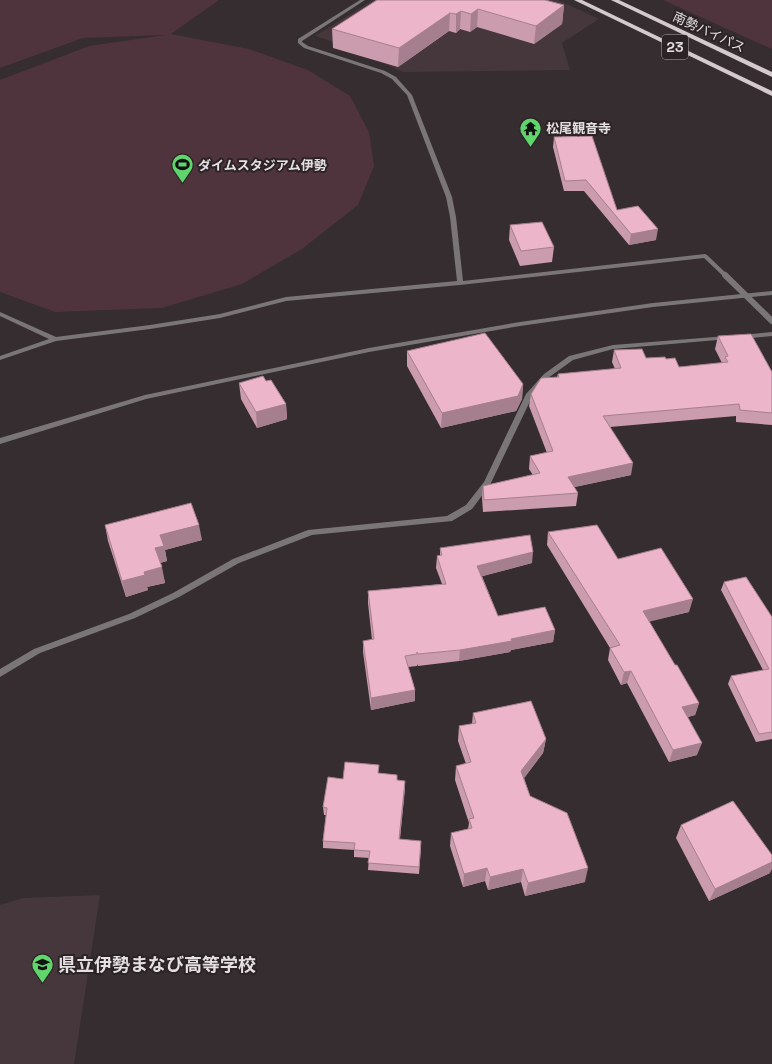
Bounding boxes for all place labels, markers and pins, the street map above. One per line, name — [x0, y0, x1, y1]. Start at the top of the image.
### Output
temple icon: 松尾観音寺 — [517, 115, 543, 148]
place label: 松尾観音寺 — [546, 120, 611, 137]
sports icon: ダイムスタジアム伊勢 — [170, 152, 196, 185]
place label: ダイムスタジアム伊勢 — [198, 157, 327, 174]
school or university icon: 県立伊勢まなび高等学校 — [30, 951, 56, 984]
place label: 県立伊勢まなび高等学校 — [58, 953, 256, 976]

